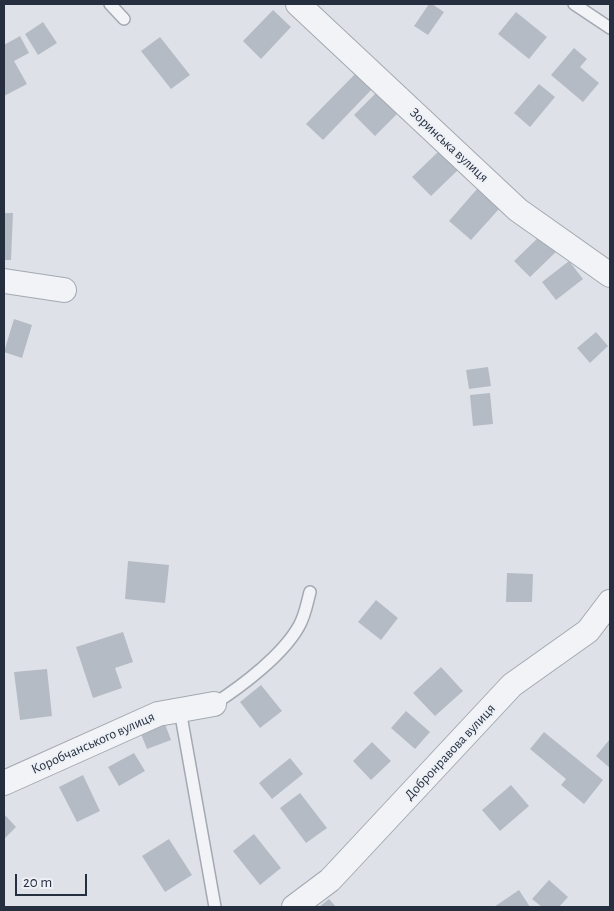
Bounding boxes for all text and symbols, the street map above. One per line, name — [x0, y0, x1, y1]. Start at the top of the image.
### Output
street label: Зоринська вулиця — [406, 104, 492, 186]
street label: Добронравова вулиця — [401, 700, 499, 804]
street label: Коробчанського вулиця — [29, 708, 157, 778]
scale bar — [18, 864, 90, 896]
text: 20 m — [23, 875, 52, 890]

